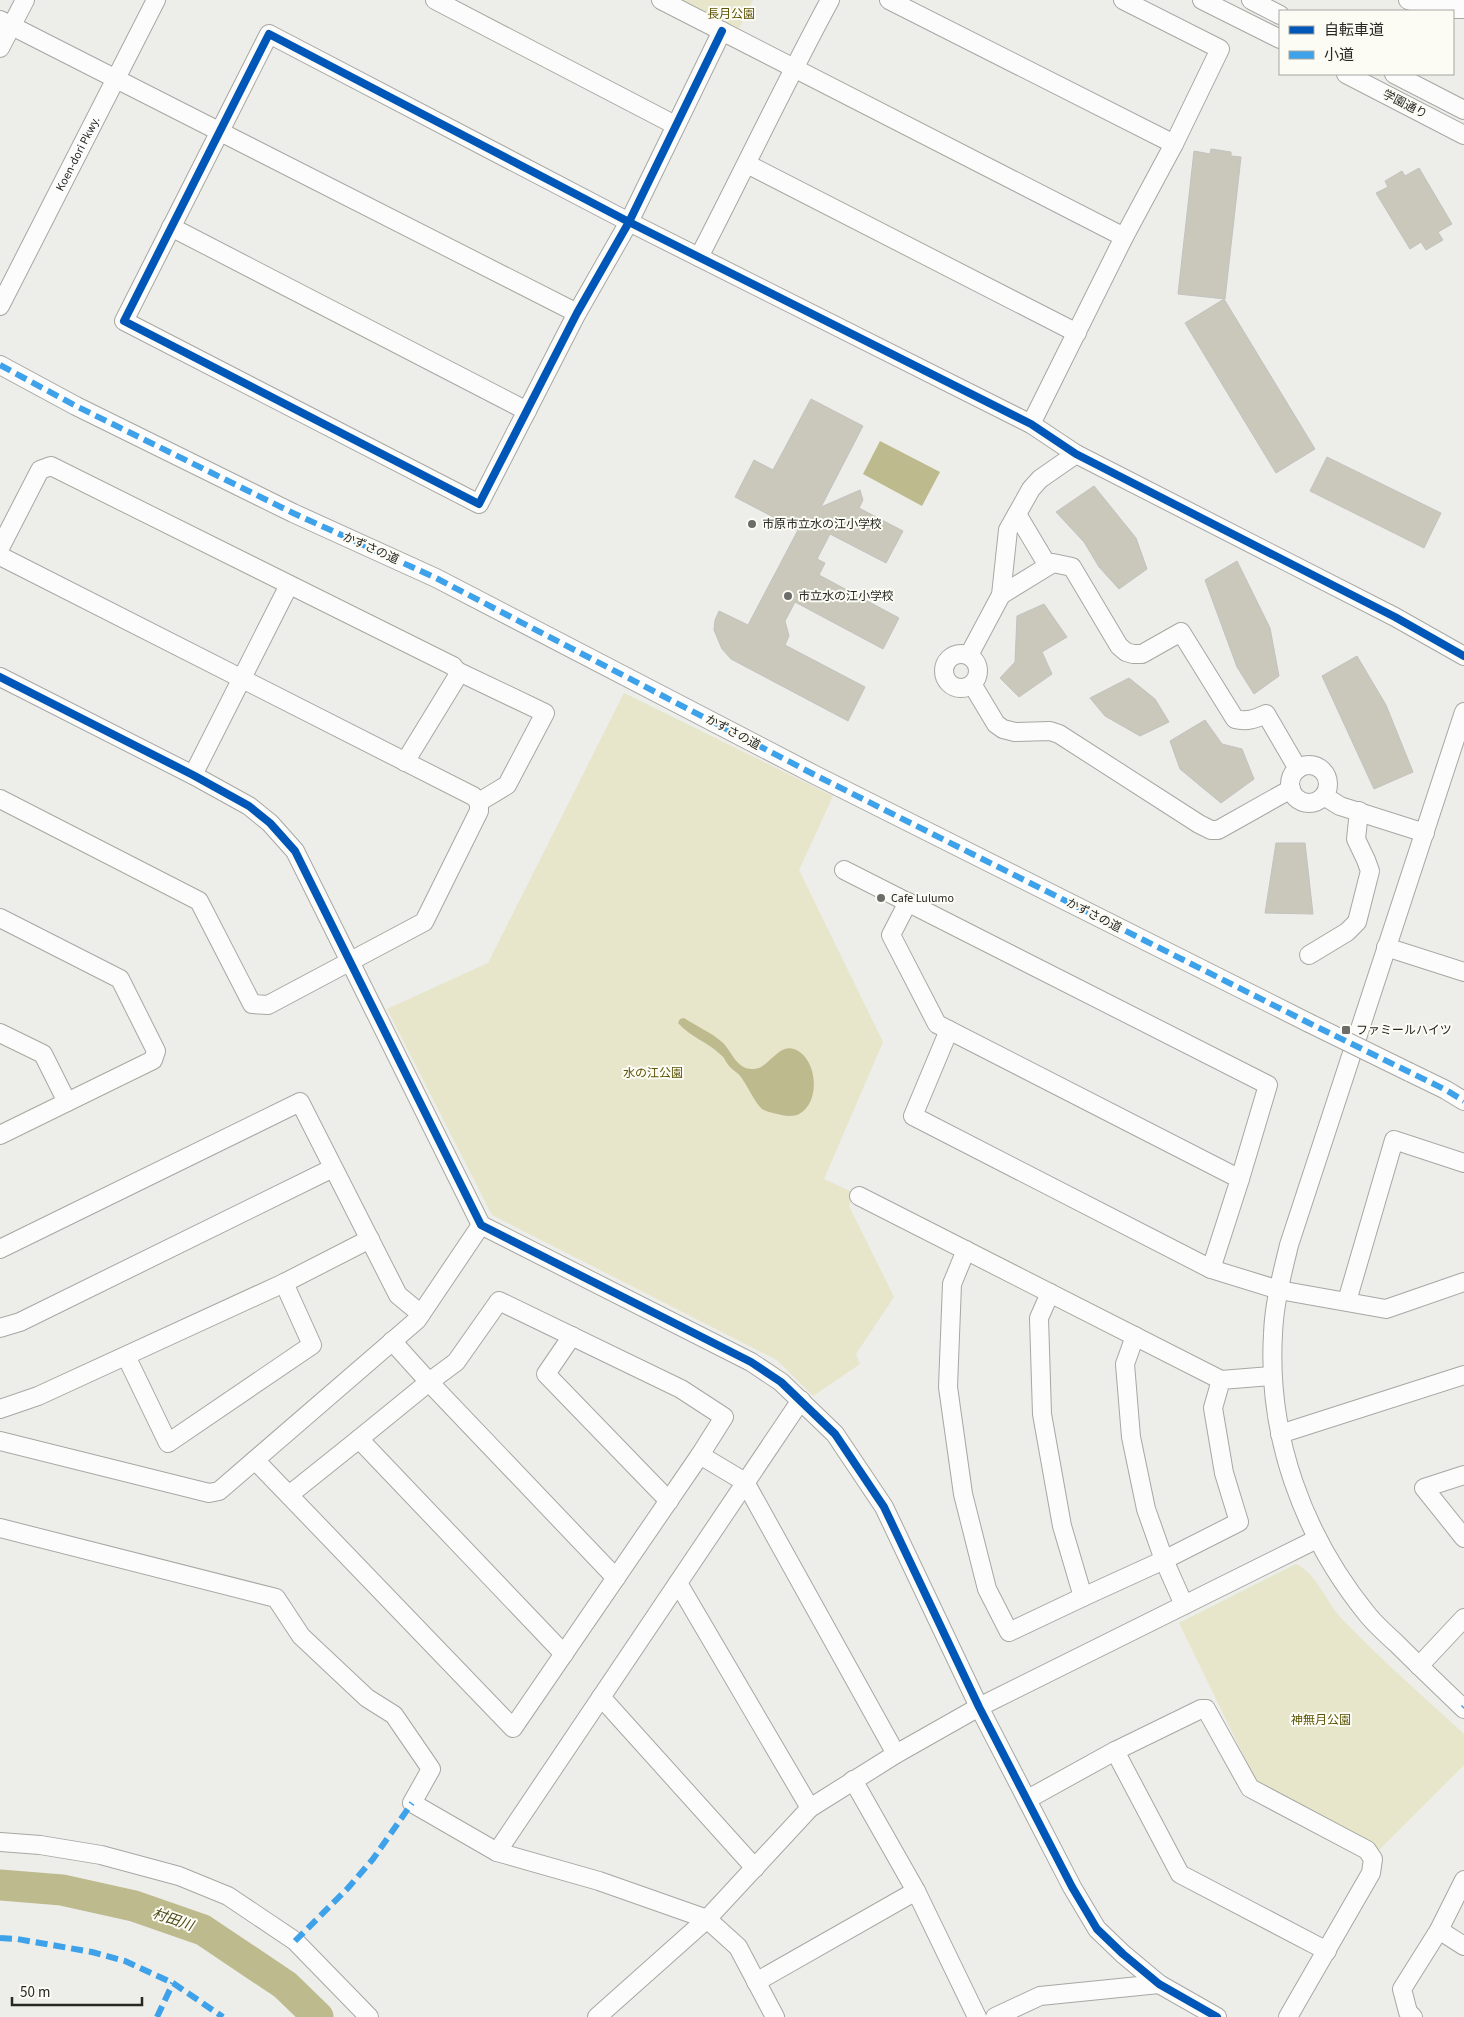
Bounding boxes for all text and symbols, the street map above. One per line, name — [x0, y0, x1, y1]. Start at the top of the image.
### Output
park label: 長月公園 — [707, 6, 755, 23]
legend — [1279, 10, 1454, 75]
text: 自転車道 — [1324, 20, 1384, 41]
text: 小道 — [1324, 45, 1354, 66]
street label: 学園通り — [1380, 86, 1430, 123]
street label: Koen-dori Pkwy. — [52, 114, 104, 194]
place label: 市原市立水の江小学校 — [762, 516, 882, 533]
marker: 市原市立水の江小学校 — [746, 518, 758, 530]
street label: かずさの道 — [340, 528, 402, 568]
place label: 市立水の江小学校 — [798, 588, 894, 605]
marker: 市立水の江小学校 — [782, 590, 794, 602]
street label: かずさの道 — [702, 711, 763, 754]
place label: Cafe Lulumo — [891, 890, 954, 907]
marker: Cafe Lulumo — [875, 892, 887, 904]
street label: かずさの道 — [1063, 894, 1124, 937]
place label: ファミールハイツ — [1356, 1022, 1452, 1039]
marker: ファミールハイツ — [1340, 1024, 1352, 1036]
park label: 水の江公園 — [623, 1065, 683, 1082]
park label: 神無月公園 — [1291, 1712, 1351, 1729]
water label: 村田川 — [150, 1904, 198, 1937]
scale bar — [12, 1974, 142, 2006]
text: 50 m — [20, 1982, 50, 2003]

